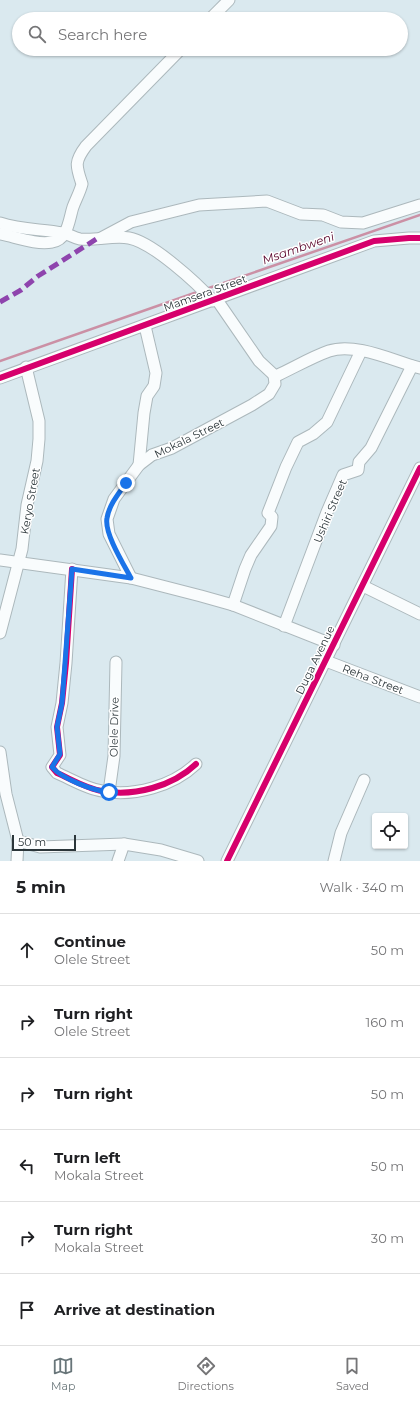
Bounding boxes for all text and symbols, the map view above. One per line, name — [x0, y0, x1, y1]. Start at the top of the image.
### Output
search box — [12, 12, 408, 56]
icon: search — [26, 23, 48, 45]
text: Search here — [58, 25, 147, 44]
water label: Msambweni — [260, 228, 337, 267]
street label: Mamsera Street — [162, 271, 249, 315]
street label: Mokala Street — [152, 415, 227, 461]
street label: Keryo Street — [17, 466, 43, 535]
route end — [117, 474, 135, 492]
street label: Ushiri Street — [310, 477, 350, 545]
street label: Duga Avenue — [292, 623, 338, 697]
street label: Reha Street — [340, 661, 406, 697]
street label: Olele Drive — [106, 696, 122, 757]
route start — [100, 783, 118, 801]
map controls — [372, 813, 408, 849]
button: locate — [372, 813, 408, 849]
scale bar — [12, 833, 76, 852]
text: 50 m — [18, 835, 46, 849]
text: 5 min — [16, 877, 66, 897]
text: Walk · 340 m — [320, 879, 404, 895]
text: Continue — [54, 932, 126, 951]
icon: ahead — [16, 939, 38, 961]
text: 50 m — [371, 942, 404, 958]
text: Olele Street — [54, 951, 130, 967]
text: Turn right — [54, 1004, 133, 1023]
icon: right — [16, 1011, 38, 1033]
text: 160 m — [366, 1014, 404, 1030]
text: Olele Street — [54, 1023, 130, 1039]
icon: right — [16, 1083, 38, 1105]
text: Turn right — [54, 1084, 133, 1103]
text: 50 m — [371, 1086, 404, 1102]
text: Turn left — [54, 1148, 121, 1167]
icon: left — [16, 1155, 38, 1177]
text: 50 m — [371, 1158, 404, 1174]
text: Mokala Street — [54, 1167, 144, 1183]
text: Turn right — [54, 1220, 133, 1239]
icon: right — [16, 1227, 38, 1249]
text: 30 m — [371, 1230, 404, 1246]
text: Mokala Street — [54, 1239, 144, 1255]
icon: arrive — [16, 1299, 38, 1321]
text: Arrive at destination — [54, 1300, 215, 1319]
tab: Map — [51, 1355, 75, 1393]
tab: Directions — [178, 1355, 234, 1393]
tab: Saved — [336, 1355, 369, 1393]

